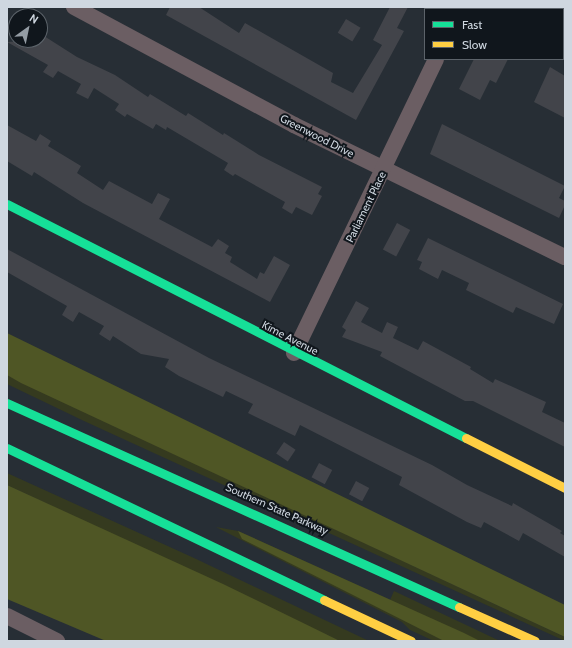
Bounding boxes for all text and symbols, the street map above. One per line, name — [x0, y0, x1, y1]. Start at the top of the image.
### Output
north arrow — [8, 8, 48, 48]
legend — [424, 8, 564, 60]
text: N — [27, 11, 41, 27]
text: Fast — [462, 17, 482, 32]
text: Slow — [462, 37, 487, 52]
street label: Greenwood Drive — [278, 112, 356, 160]
street label: Parliament Place — [343, 169, 389, 245]
street label: Kime Avenue — [260, 318, 320, 358]
street label: Southern State Parkway — [224, 480, 330, 538]

